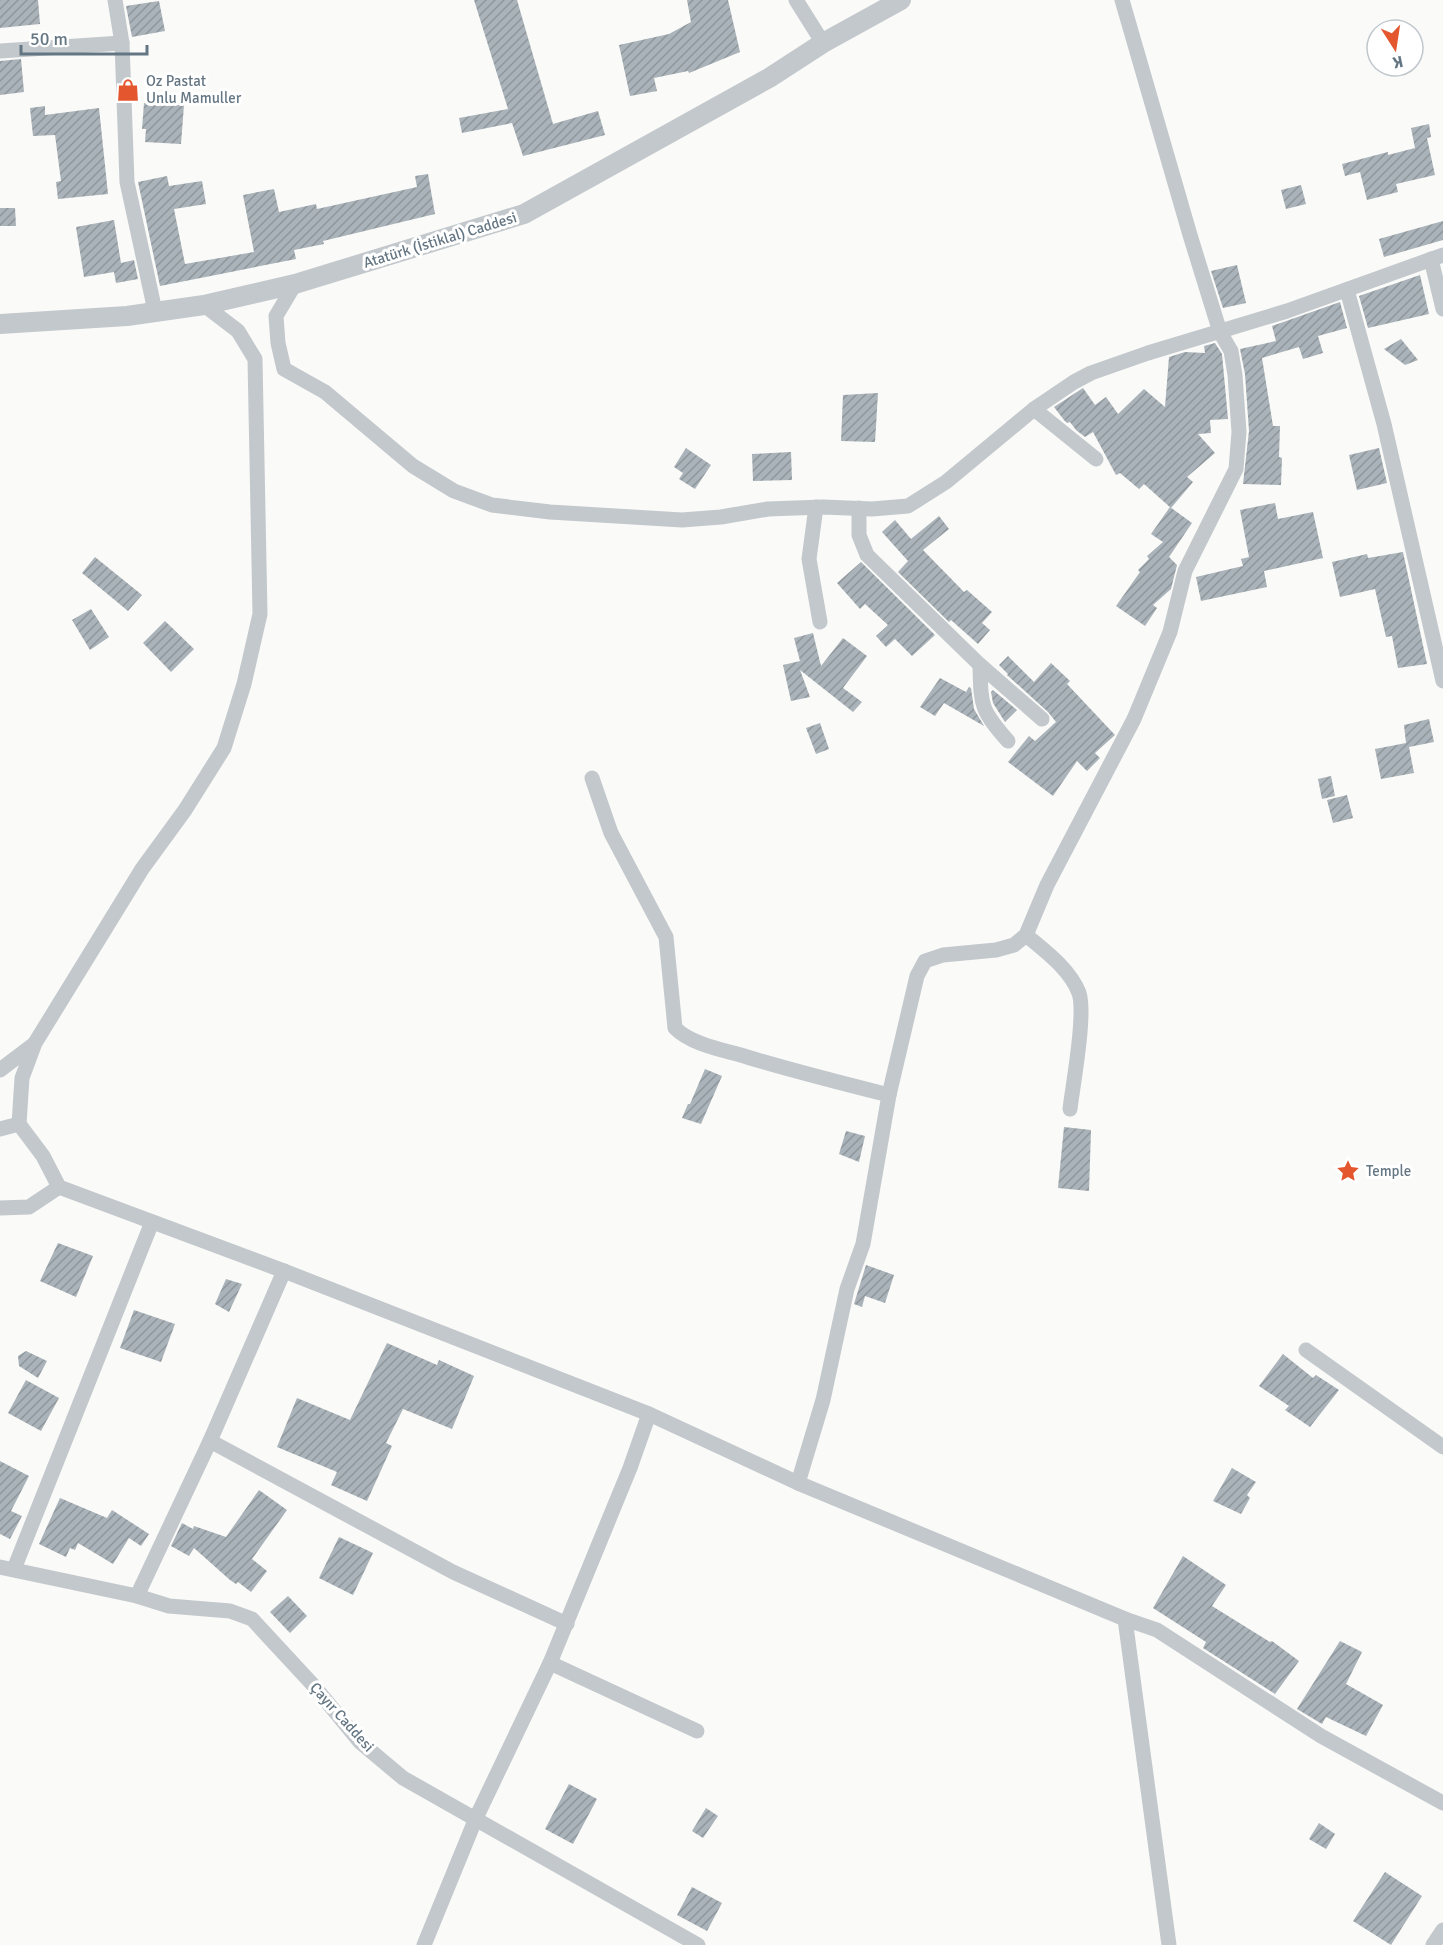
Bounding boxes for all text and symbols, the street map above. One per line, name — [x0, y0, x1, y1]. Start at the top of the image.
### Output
scale bar — [21, 18, 147, 56]
north arrow — [1365, 18, 1425, 78]
text: 50 m — [30, 28, 68, 50]
text: K — [1391, 51, 1405, 73]
place label: Oz Pastat Unlu Mamuller — [146, 72, 242, 107]
shop icon: Oz Pastat Unlu Mamuller — [115, 77, 141, 103]
street label: Atatürk (İstiklal) Caddesi — [361, 208, 519, 272]
place icon: Temple — [1335, 1158, 1361, 1184]
place label: Temple — [1366, 1162, 1411, 1180]
street label: Çayır Caddesi — [306, 1679, 378, 1755]

